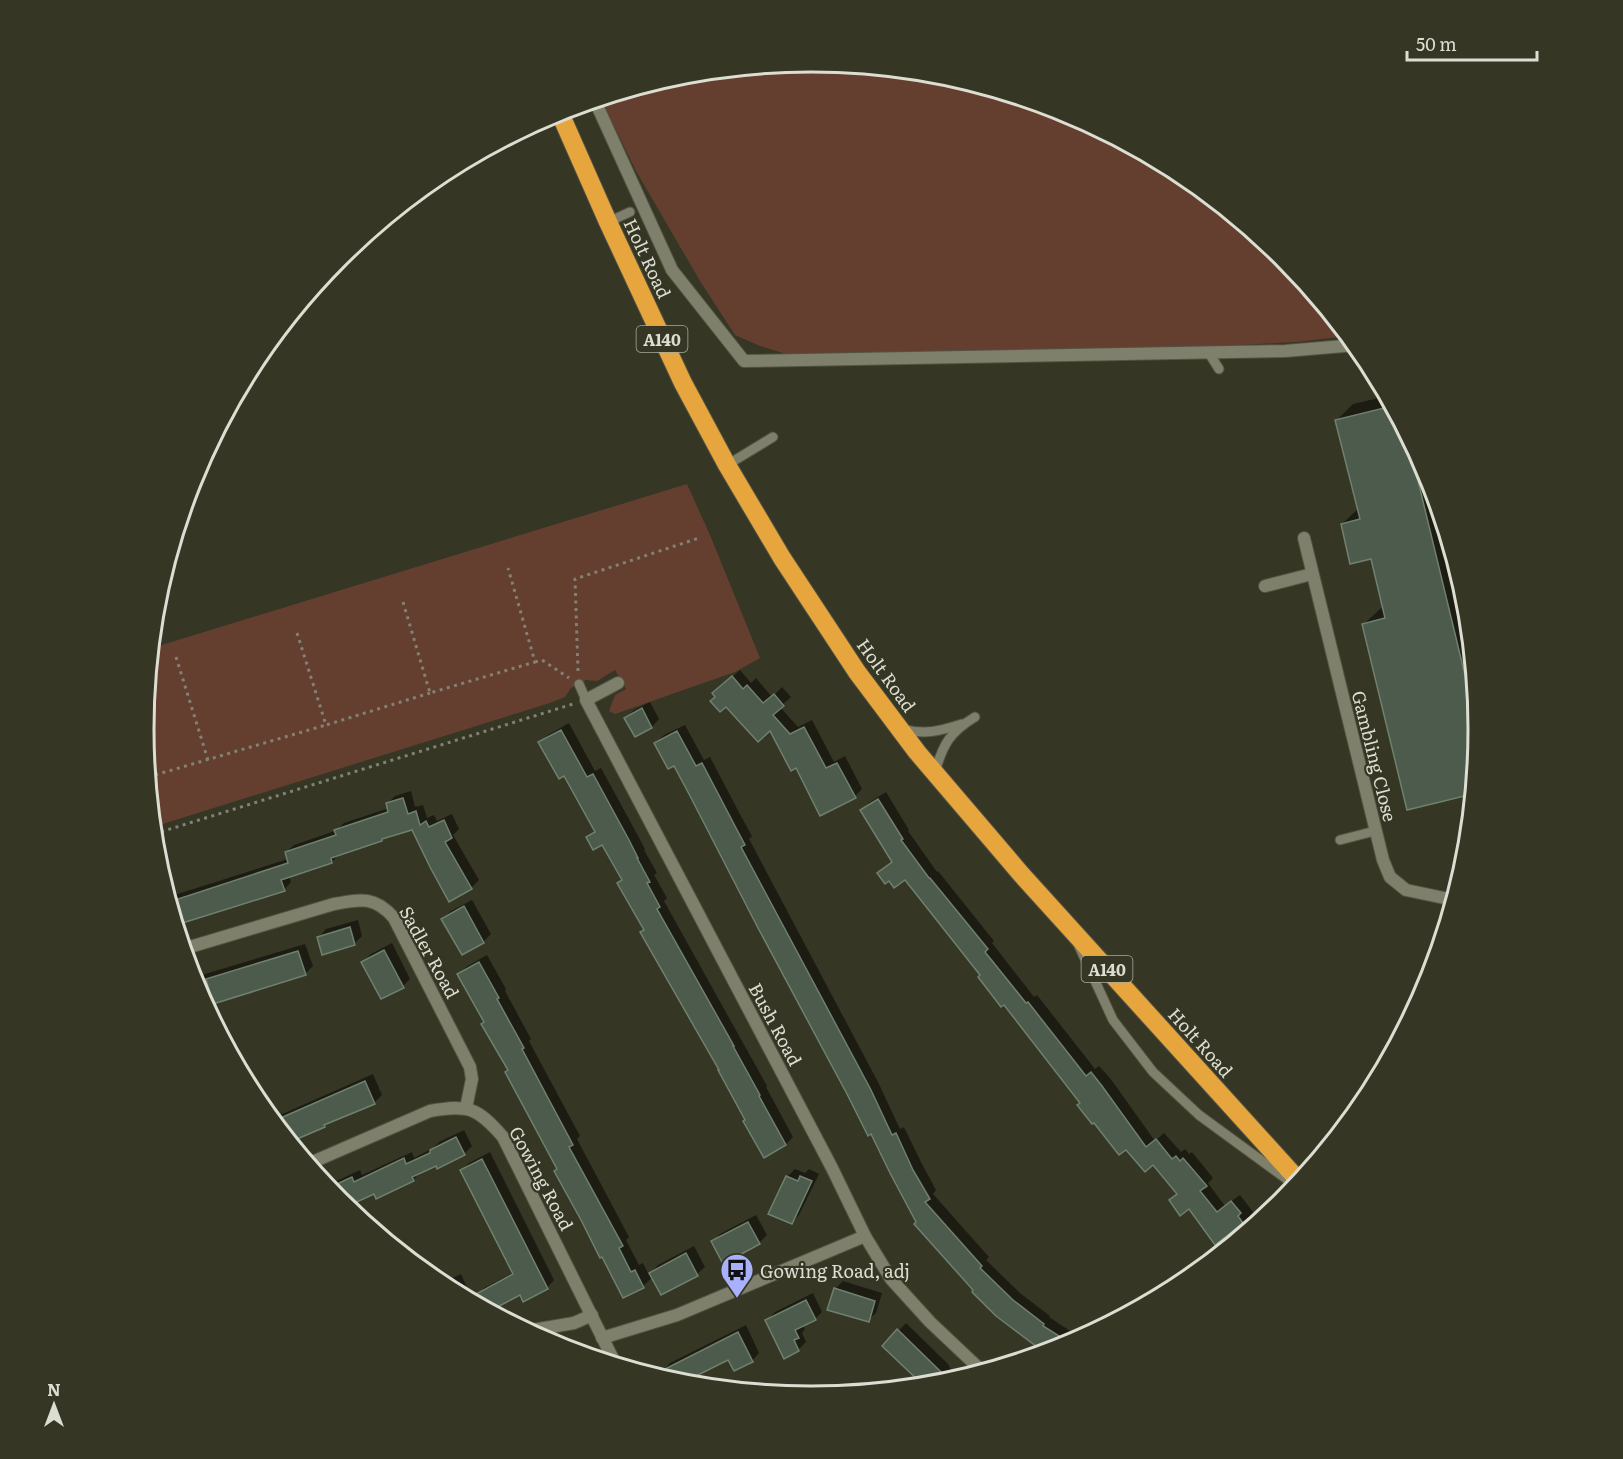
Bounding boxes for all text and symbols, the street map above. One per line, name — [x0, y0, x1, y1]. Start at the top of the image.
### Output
scale bar — [1407, 24, 1538, 62]
text: 50 m — [1416, 30, 1457, 57]
street label: Holt Road — [618, 214, 678, 302]
road number: A140 — [636, 326, 688, 352]
street label: Holt Road — [851, 632, 923, 718]
street label: Gambling Close — [1346, 688, 1404, 824]
street label: Sadler Road — [393, 901, 467, 1003]
road number: A140 — [1082, 956, 1132, 982]
street label: Bush Road — [743, 978, 809, 1070]
street label: Holt Road — [1162, 1001, 1240, 1083]
street label: Gowing Road — [503, 1121, 581, 1235]
bus stop icon: Gowing Road, adj — [719, 1252, 755, 1299]
place label: Gowing Road, adj — [760, 1257, 910, 1284]
north arrow — [24, 1375, 84, 1435]
text: N — [47, 1377, 61, 1401]

